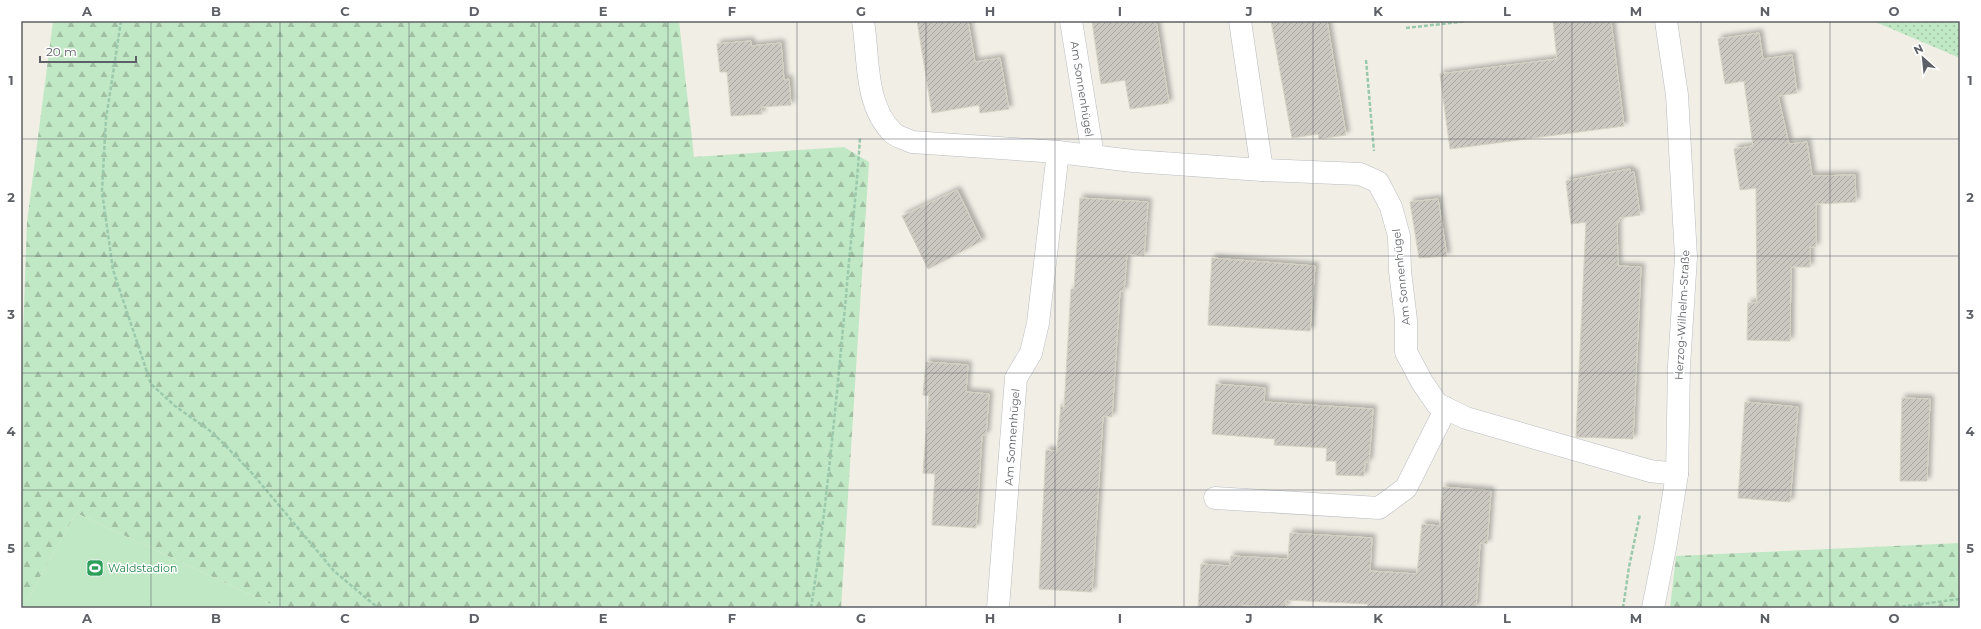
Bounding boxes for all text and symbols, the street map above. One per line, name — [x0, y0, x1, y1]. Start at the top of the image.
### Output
text: A — [81, 3, 93, 19]
text: B — [211, 3, 221, 19]
text: C — [340, 3, 350, 19]
text: D — [469, 3, 480, 19]
text: E — [599, 3, 608, 19]
text: F — [728, 3, 736, 19]
text: G — [856, 3, 866, 19]
text: H — [985, 3, 995, 19]
text: I — [1118, 3, 1122, 19]
text: J — [1244, 3, 1253, 19]
text: K — [1373, 3, 1383, 19]
text: L — [1503, 3, 1511, 19]
text: M — [1630, 3, 1642, 19]
text: N — [1760, 3, 1770, 19]
text: O — [1889, 3, 1900, 19]
scale bar — [40, 38, 136, 64]
north arrow — [1903, 38, 1943, 78]
street label: Am Sonnenhügel — [1067, 40, 1097, 138]
text: N — [1911, 41, 1926, 57]
text: 20 m — [46, 44, 77, 59]
text: 1 — [8, 72, 14, 88]
text: 1 — [1967, 72, 1973, 88]
text: 2 — [7, 189, 15, 205]
text: 2 — [1966, 189, 1974, 205]
street label: Am Sonnenhügel — [1389, 228, 1413, 326]
street label: Herzog-Wilhelm-Straße — [1672, 249, 1692, 380]
text: 3 — [6, 306, 15, 322]
text: 3 — [1965, 306, 1974, 322]
street label: Am Sonnenhügel — [1002, 388, 1022, 486]
text: 4 — [7, 423, 16, 439]
text: 4 — [1966, 423, 1975, 439]
text: 5 — [7, 540, 15, 556]
text: 5 — [1966, 540, 1974, 556]
sports icon: Waldstadion — [85, 558, 105, 578]
place label: Waldstadion — [108, 561, 177, 575]
text: A — [81, 610, 93, 626]
text: B — [211, 610, 221, 626]
text: C — [340, 610, 350, 626]
text: D — [469, 610, 480, 626]
text: E — [599, 610, 608, 626]
text: F — [728, 610, 736, 626]
text: G — [856, 610, 866, 626]
text: H — [985, 610, 995, 626]
text: I — [1118, 610, 1122, 626]
text: J — [1244, 610, 1253, 626]
text: K — [1373, 610, 1383, 626]
text: L — [1503, 610, 1511, 626]
text: M — [1630, 610, 1642, 626]
text: N — [1760, 610, 1770, 626]
text: O — [1889, 610, 1900, 626]

